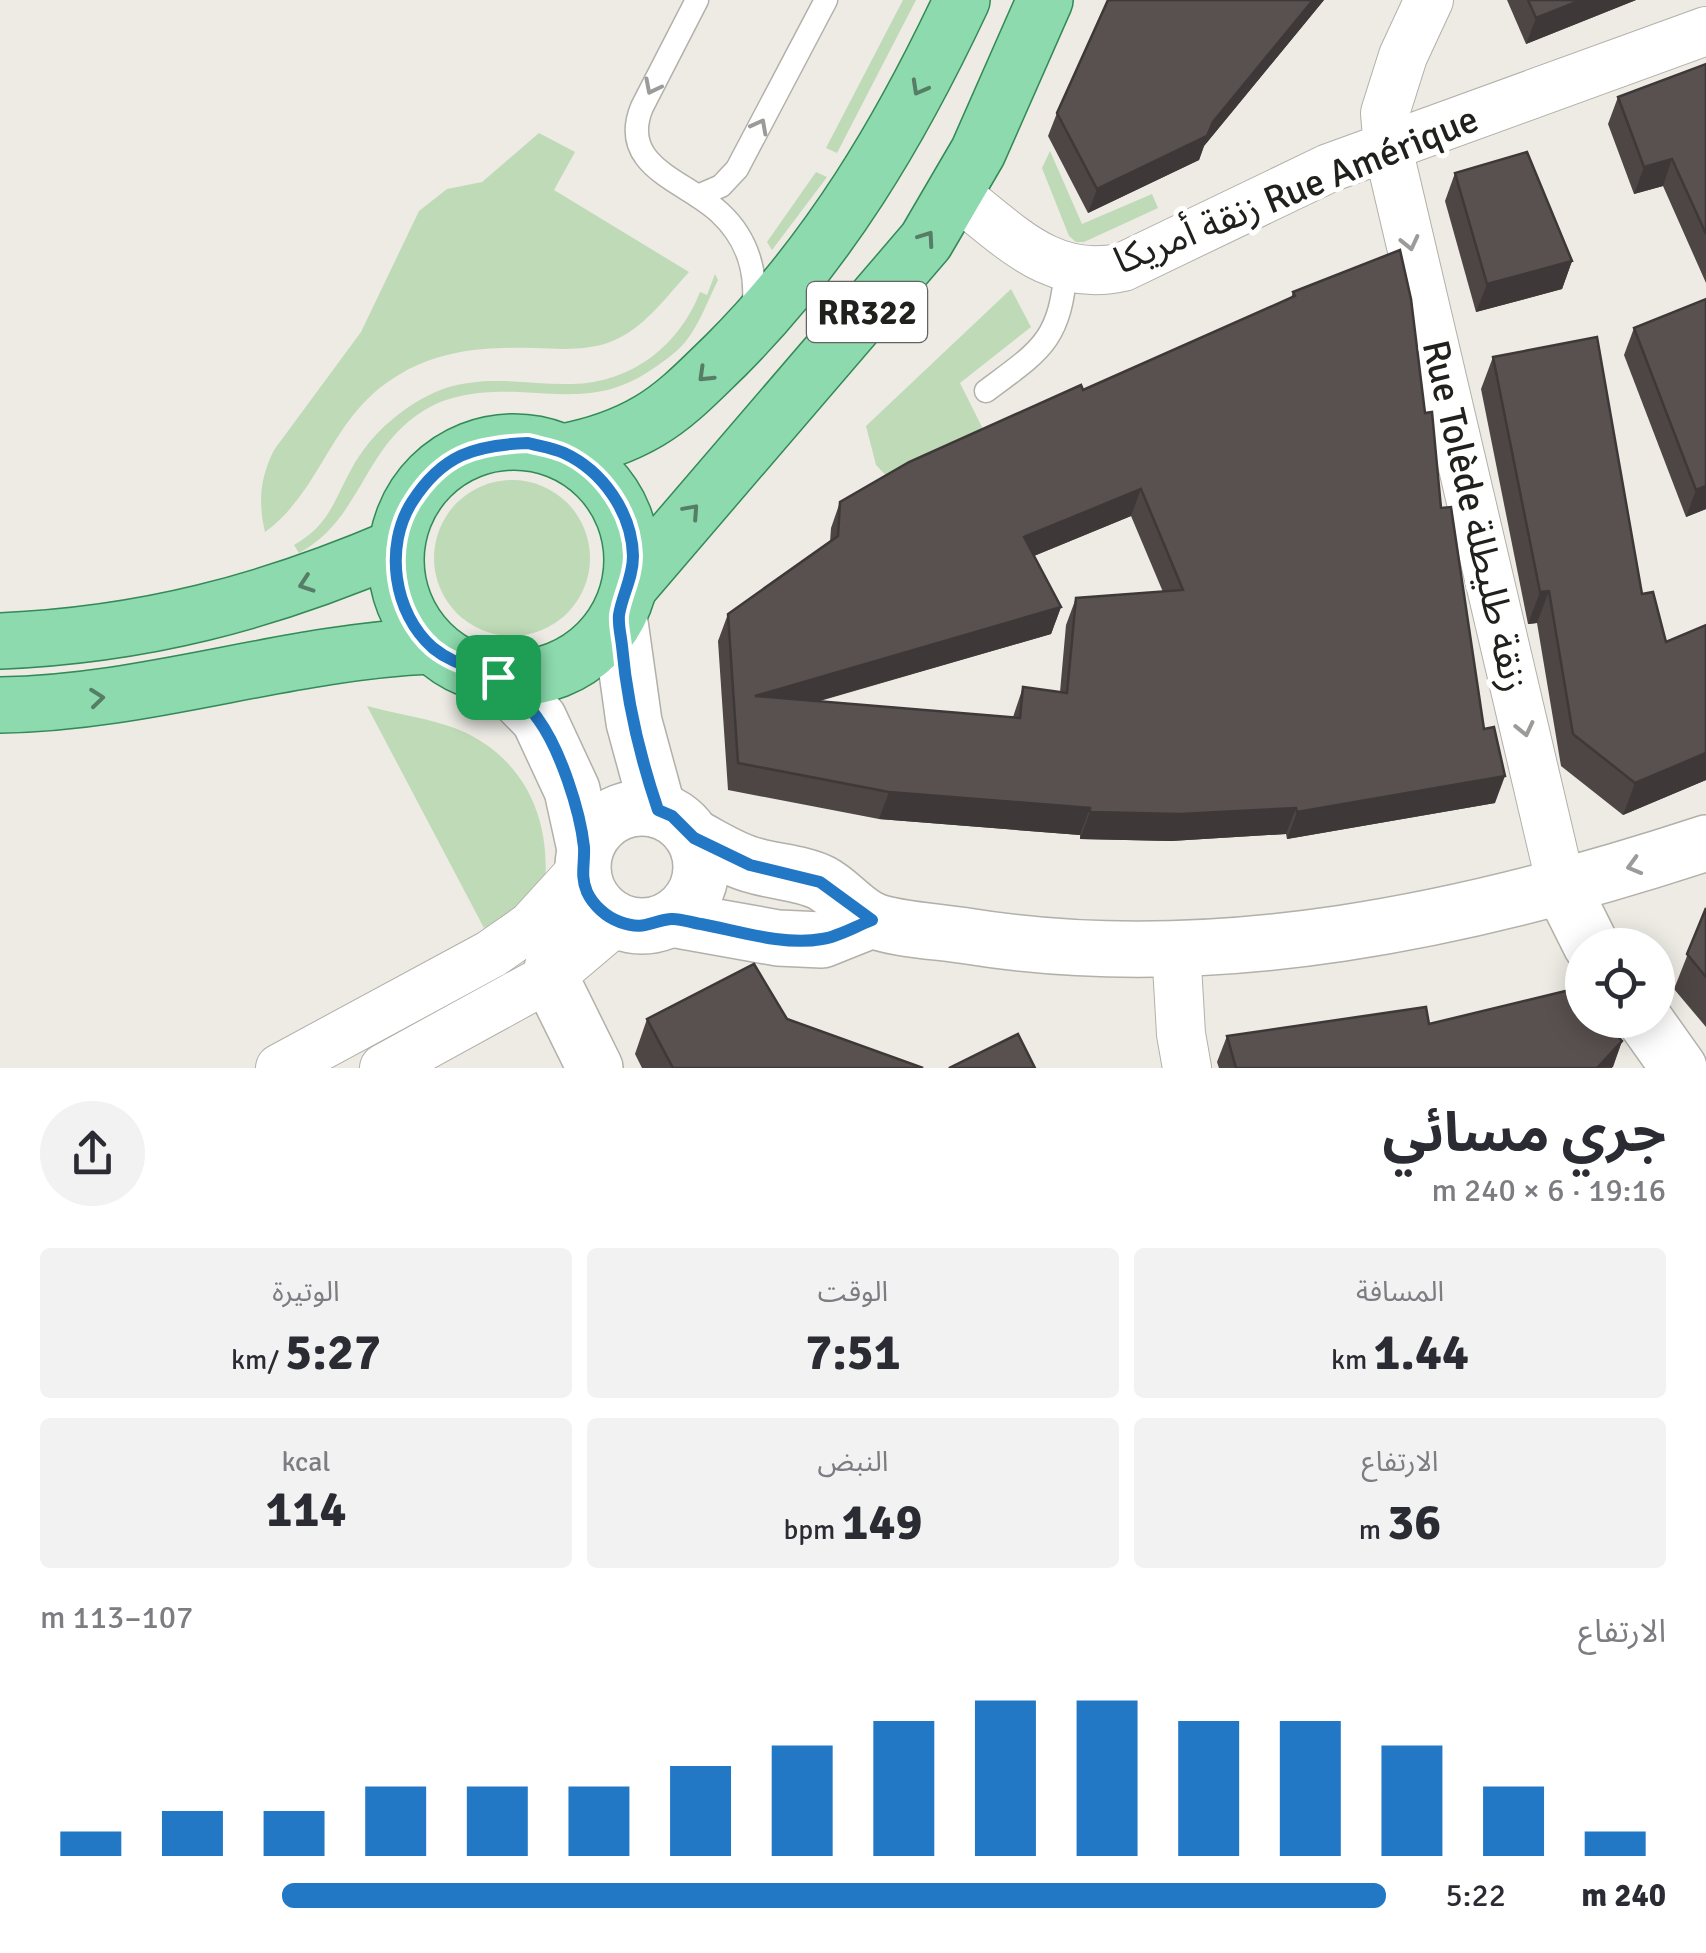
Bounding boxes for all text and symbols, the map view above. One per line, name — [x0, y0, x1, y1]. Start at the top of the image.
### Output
one-way arrow — [645, 76, 664, 94]
one-way arrow — [912, 77, 932, 95]
street label: زنقة أمريكا Rue Amérique — [1107, 95, 1485, 285]
one-way arrow — [747, 118, 767, 136]
one-way arrow — [915, 231, 933, 250]
one-way arrow — [1398, 234, 1419, 251]
road number: RR322 — [807, 282, 927, 342]
street label: Rue Tolède زنقة طليطلة — [1412, 336, 1538, 696]
one-way arrow — [699, 363, 717, 381]
one-way arrow — [681, 504, 699, 523]
one-way arrow — [298, 572, 315, 592]
pin — [456, 635, 541, 720]
icon: arrive — [471, 650, 526, 705]
one-way arrow — [90, 688, 106, 709]
one-way arrow — [1513, 720, 1534, 737]
one-way arrow — [1626, 854, 1643, 875]
map controls — [1565, 928, 1675, 1038]
button: locate — [1565, 928, 1675, 1038]
text: جري مسائي — [1382, 1099, 1666, 1167]
button: share — [40, 1101, 145, 1206]
text: 19:16 · 6 × 240 m — [1431, 1171, 1666, 1210]
text: الوتيرة — [272, 1275, 340, 1309]
text: الوقت — [818, 1275, 888, 1309]
text: المسافة — [1356, 1275, 1444, 1309]
text: 5:27 — [285, 1322, 381, 1384]
text: 7:51 — [805, 1322, 901, 1384]
text: 1.44 — [1374, 1322, 1469, 1384]
text: /km — [231, 1343, 285, 1377]
text: km — [1331, 1343, 1374, 1377]
text: kcal — [281, 1445, 331, 1479]
text: النبض — [817, 1445, 889, 1479]
text: الارتفاع — [1362, 1445, 1438, 1479]
text: 114 — [265, 1479, 347, 1541]
text: 149 — [842, 1492, 923, 1554]
text: 36 — [1387, 1492, 1441, 1554]
text: bpm — [783, 1513, 842, 1547]
text: m — [1359, 1513, 1387, 1547]
text: 107–113 m — [40, 1598, 193, 1637]
text: الارتفاع — [1578, 1612, 1666, 1651]
text: 5:22 — [1446, 1876, 1506, 1915]
text: 240 m — [1581, 1876, 1666, 1915]

